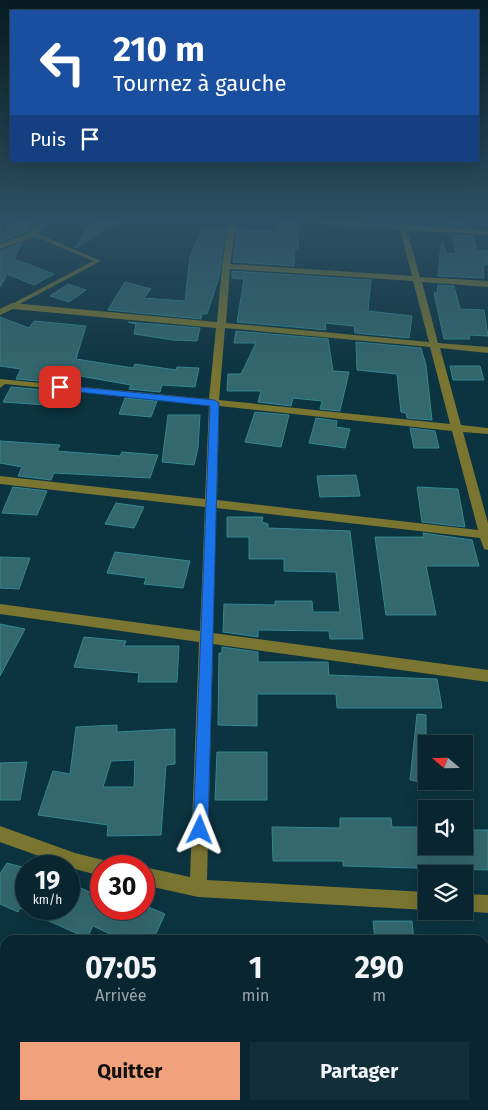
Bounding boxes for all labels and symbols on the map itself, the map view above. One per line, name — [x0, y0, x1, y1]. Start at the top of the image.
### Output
pin — [39, 366, 81, 408]
north arrow — [418, 735, 472, 790]
position arrow — [173, 803, 225, 855]
speed limit sign: 30 — [90, 855, 155, 920]

